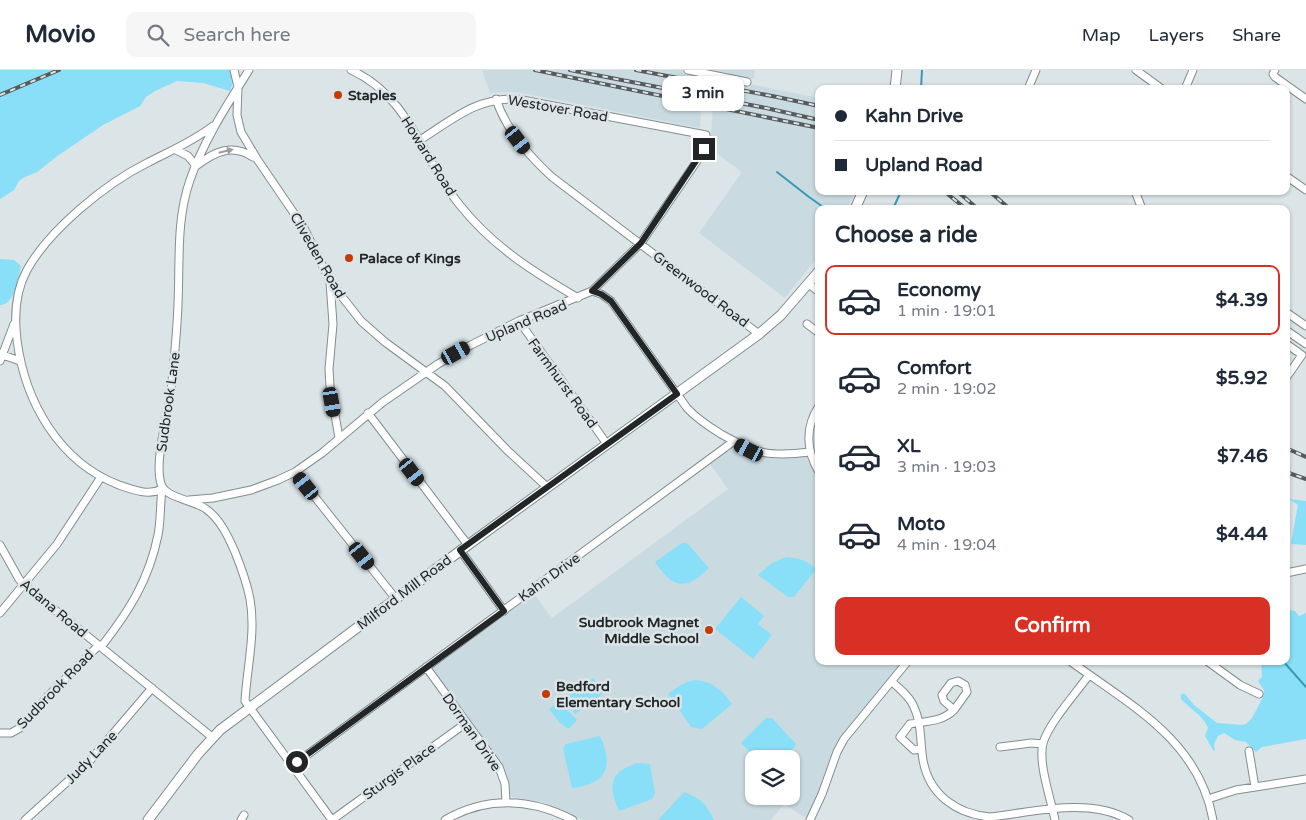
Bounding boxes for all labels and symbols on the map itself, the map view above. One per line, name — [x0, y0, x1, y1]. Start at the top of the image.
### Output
callout: 3 min — [663, 77, 745, 112]
place label: Staples — [348, 87, 397, 104]
marker: Staples — [332, 89, 344, 101]
street label: Westover Road — [507, 91, 609, 126]
street label: Howard Road — [397, 113, 460, 199]
car — [502, 124, 533, 156]
route end — [693, 138, 715, 160]
one-way arrow — [218, 147, 233, 155]
street label: Cliveden Road — [286, 209, 349, 301]
street label: Greenwood Road — [649, 248, 752, 331]
place label: Palace of Kings — [359, 250, 461, 267]
marker: Palace of Kings — [343, 252, 355, 264]
street label: Upland Road — [483, 297, 569, 346]
street label: Farmhurst Road — [524, 335, 601, 431]
car — [439, 339, 472, 367]
street label: Sudbrook Lane — [153, 351, 184, 453]
car — [322, 386, 341, 418]
car — [732, 436, 765, 464]
car — [396, 456, 427, 488]
car — [290, 470, 321, 502]
car — [346, 540, 377, 572]
street label: Kahn Drive — [515, 549, 584, 606]
street label: Milford Mill Road — [354, 551, 455, 634]
street label: Adana Road — [17, 575, 91, 641]
place label: Sudbrook Magnet Middle School — [579, 614, 700, 647]
marker: Sudbrook Magnet Middle School — [703, 624, 715, 636]
street label: Sudbrook Road — [13, 646, 97, 732]
place label: Bedford Elementary School — [556, 678, 680, 711]
marker: Bedford Elementary School — [540, 688, 552, 700]
street label: Dorman Drive — [438, 690, 505, 775]
street label: Judy Lane — [62, 727, 121, 788]
street label: Sturgis Place — [359, 739, 439, 804]
route start — [286, 751, 308, 773]

